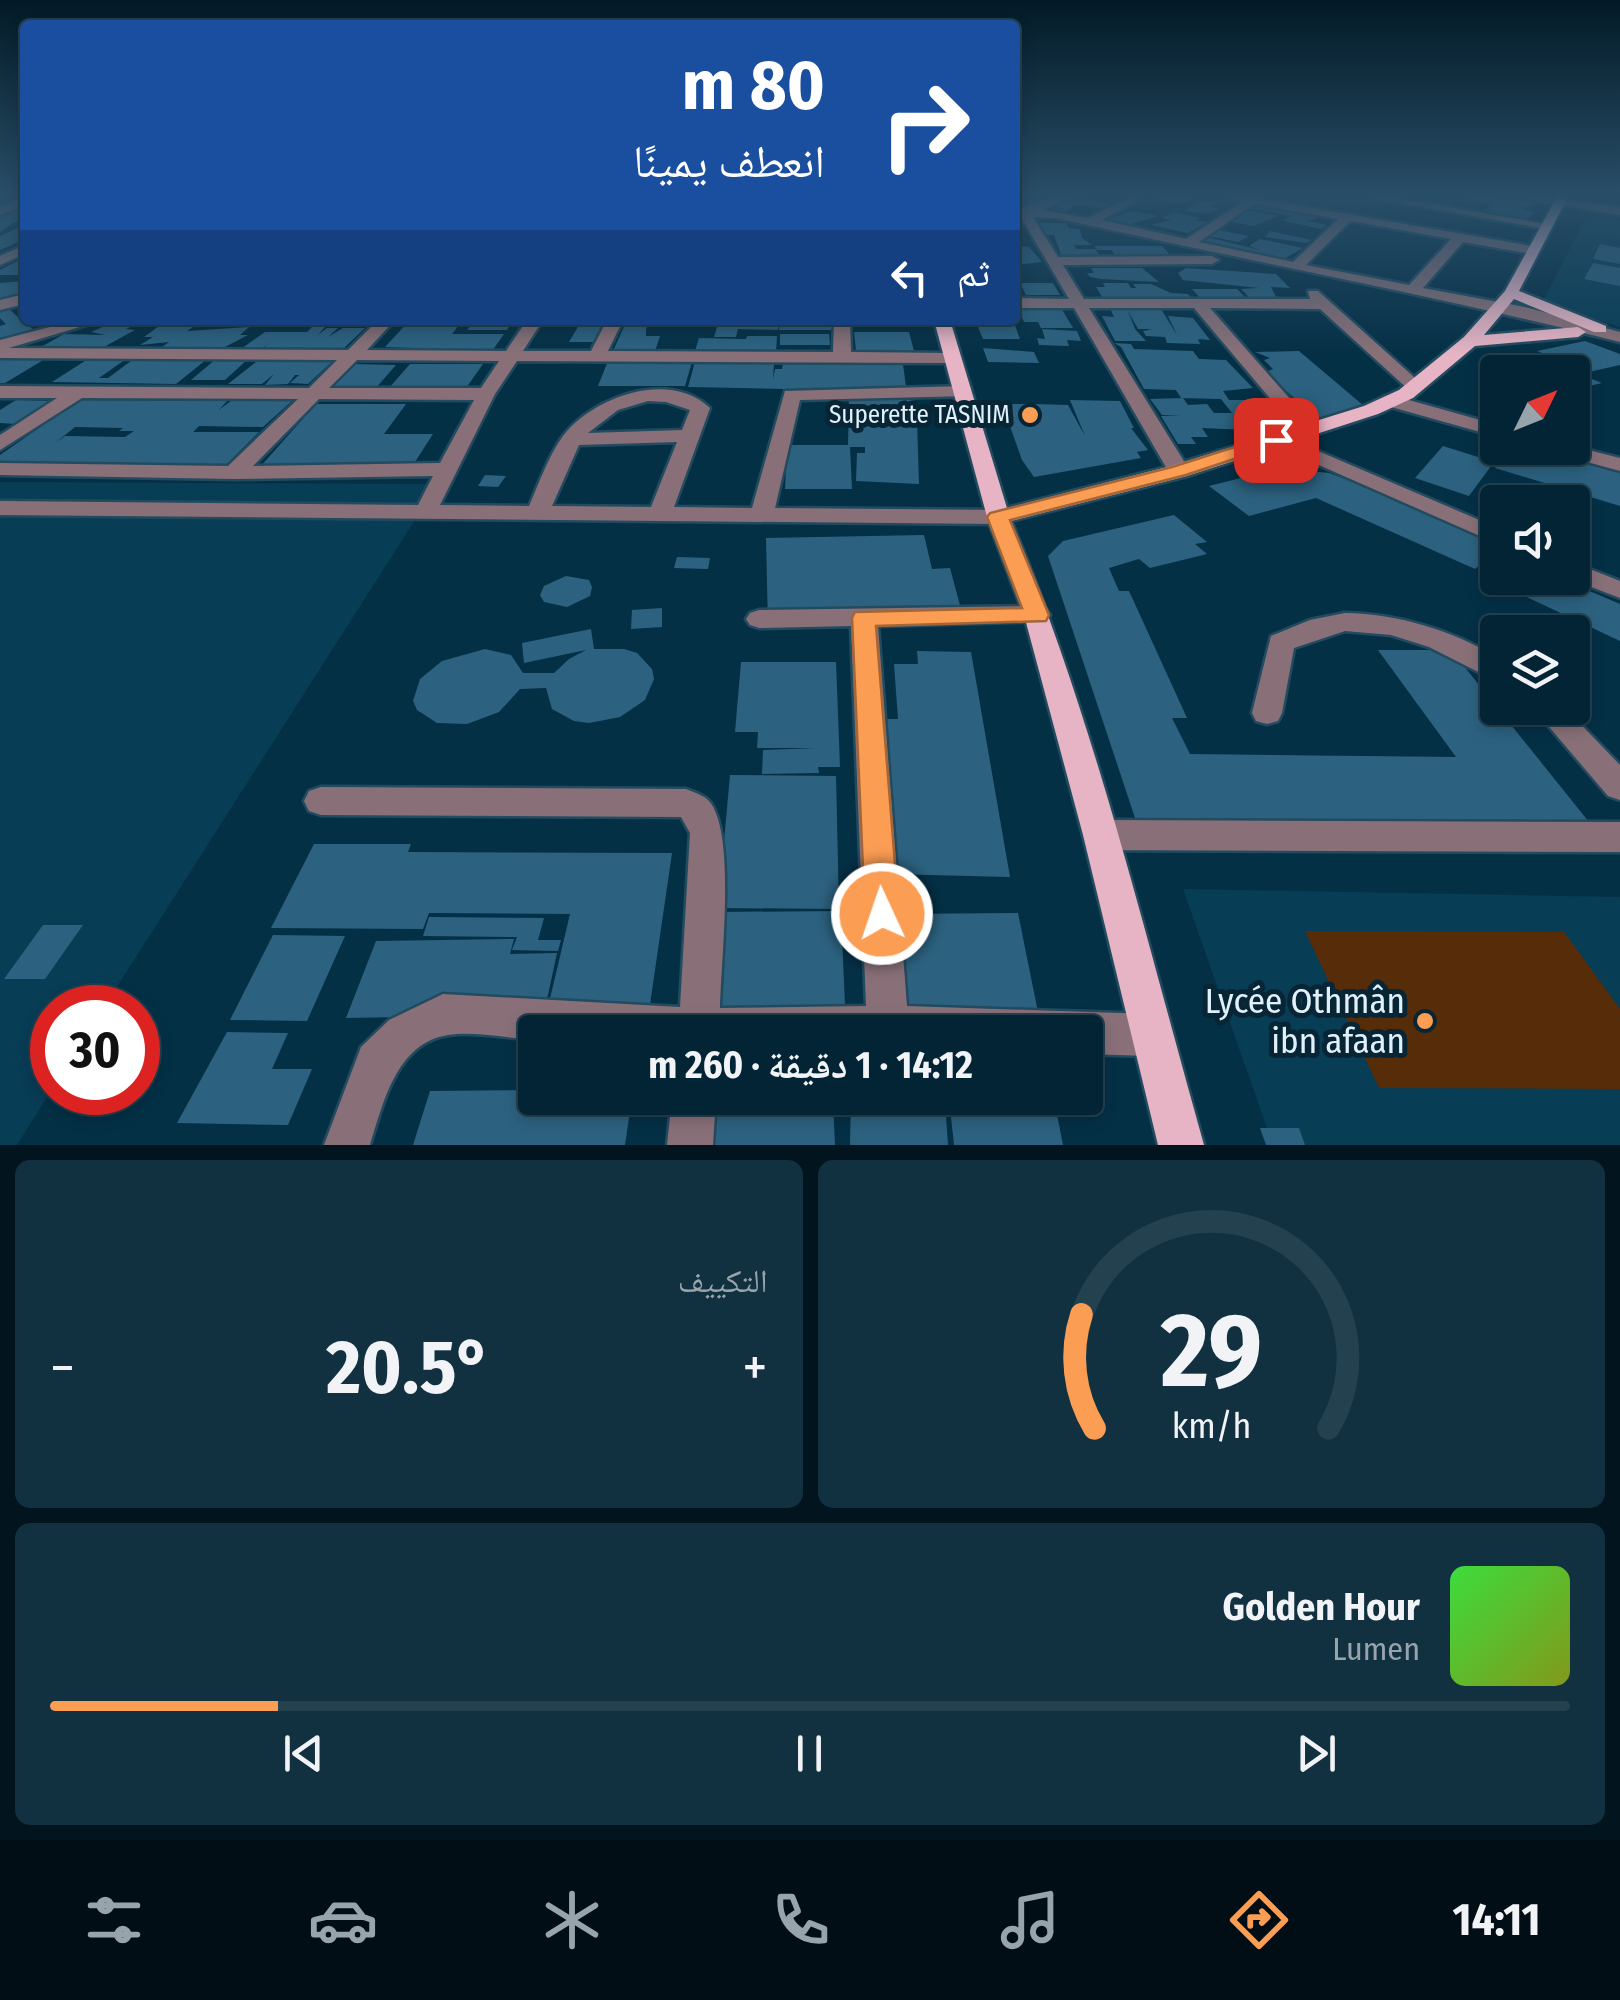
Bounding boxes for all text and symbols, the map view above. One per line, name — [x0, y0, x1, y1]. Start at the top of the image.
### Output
text: 80 m — [682, 44, 825, 128]
icon: right — [860, 60, 990, 190]
text: انعطف يمينًا — [633, 135, 825, 189]
icon: left — [882, 250, 937, 305]
text: ثم — [957, 250, 990, 296]
north arrow — [1480, 355, 1590, 465]
map controls — [1480, 355, 1590, 725]
pin — [1234, 398, 1319, 483]
place label: Superette TASNIM — [829, 400, 1010, 430]
marker: Superette TASNIM — [1019, 404, 1041, 426]
icon: arrive — [1249, 413, 1304, 468]
button: sound — [1480, 485, 1590, 595]
button: layers — [1480, 615, 1590, 725]
position arrow — [830, 862, 934, 966]
place label: Lycée Othmân ibn afaan — [1205, 980, 1405, 1062]
speed limit sign: 30 — [30, 985, 160, 1115]
marker: Lycée Othmân ibn afaan — [1414, 1010, 1436, 1032]
text: 14:12 · 1 دقيقة · 260 m — [648, 1042, 973, 1088]
text: التكييف — [678, 1262, 768, 1300]
text: 29 — [1160, 1289, 1262, 1414]
text: 20.5° — [326, 1323, 491, 1413]
text: − — [50, 1335, 75, 1401]
text: + — [742, 1335, 768, 1401]
text: km/h — [1171, 1405, 1251, 1447]
text: Golden Hour — [1223, 1584, 1420, 1630]
text: Lumen — [1332, 1630, 1420, 1668]
icon: previous — [276, 1726, 331, 1781]
icon: pause — [782, 1726, 837, 1781]
icon: next — [1289, 1726, 1344, 1781]
icon: filters — [79, 1885, 149, 1955]
icon: car — [308, 1885, 378, 1955]
icon: climate — [537, 1885, 607, 1955]
icon: phone — [766, 1885, 836, 1955]
icon: music — [995, 1885, 1065, 1955]
icon: directions — [1224, 1885, 1294, 1955]
text: 14:11 — [1452, 1893, 1541, 1947]

